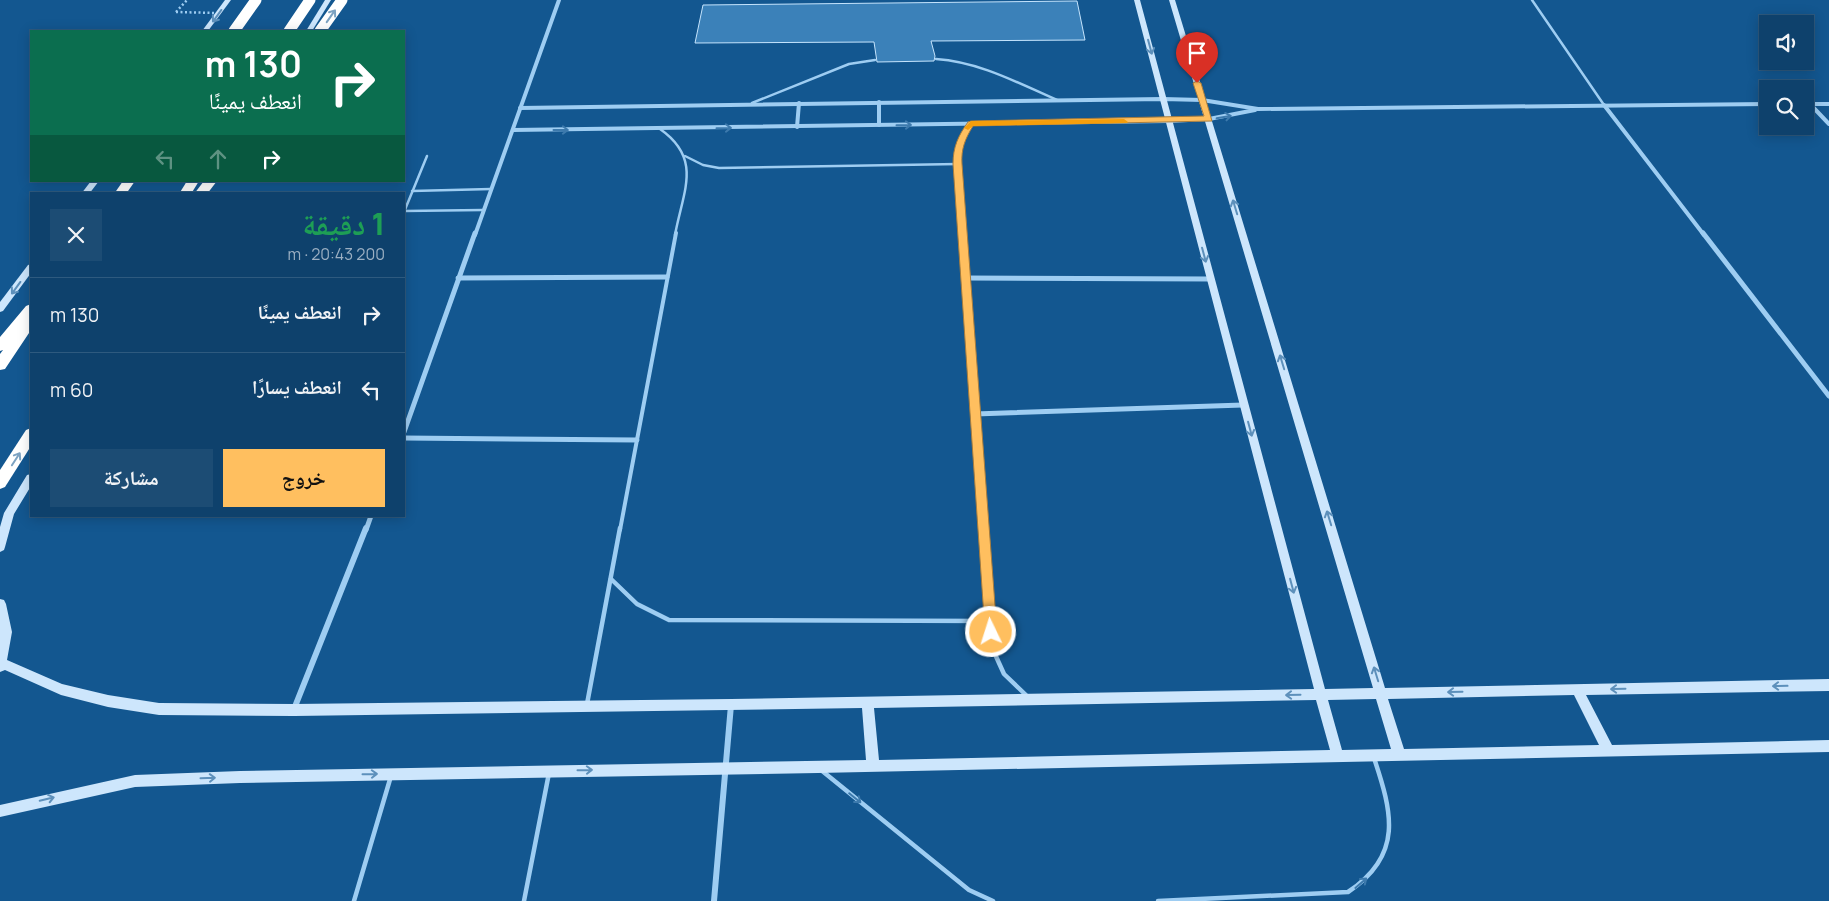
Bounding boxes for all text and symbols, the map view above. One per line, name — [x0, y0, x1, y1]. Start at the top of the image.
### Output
one-way arrow — [212, 9, 222, 23]
one-way arrow — [326, 9, 336, 23]
map controls — [1759, 15, 1814, 135]
button: sound — [1759, 15, 1814, 70]
pin — [1176, 32, 1218, 83]
one-way arrow — [1145, 39, 1155, 55]
icon: arrive — [1183, 39, 1211, 67]
text: 130 m — [205, 40, 302, 88]
icon: right — [320, 50, 385, 115]
button: search — [1759, 80, 1814, 135]
text: انعطف يمينًا — [209, 86, 302, 116]
one-way arrow — [1215, 111, 1231, 121]
one-way arrow — [896, 120, 912, 130]
one-way arrow — [716, 123, 732, 133]
one-way arrow — [553, 125, 569, 135]
icon: left — [151, 145, 179, 173]
icon: ahead — [204, 145, 232, 173]
icon: right — [257, 145, 285, 173]
one-way arrow — [1230, 199, 1240, 215]
text: 1 دقيقة — [302, 203, 385, 244]
button: close — [50, 209, 102, 261]
text: 200 m · 20:43 — [288, 243, 385, 265]
one-way arrow — [1200, 247, 1210, 263]
one-way arrow — [10, 281, 21, 294]
text: انعطف يمينًا — [258, 299, 342, 325]
icon: right — [357, 301, 385, 329]
text: 130 m — [50, 302, 99, 328]
one-way arrow — [1277, 355, 1287, 371]
text: انعطف يسارًا — [252, 374, 342, 400]
icon: left — [357, 376, 385, 404]
text: 60 m — [50, 377, 93, 403]
one-way arrow — [1246, 421, 1255, 437]
button: مشاركة — [50, 449, 213, 507]
button: خروج — [223, 449, 385, 507]
one-way arrow — [11, 452, 21, 466]
one-way arrow — [1324, 511, 1333, 526]
one-way arrow — [1288, 578, 1297, 594]
position arrow — [964, 605, 1016, 657]
one-way arrow — [1370, 666, 1380, 682]
one-way arrow — [1773, 681, 1789, 691]
one-way arrow — [1610, 684, 1626, 693]
one-way arrow — [1448, 687, 1464, 696]
one-way arrow — [1285, 690, 1302, 700]
one-way arrow — [576, 765, 593, 775]
one-way arrow — [362, 769, 378, 779]
one-way arrow — [200, 774, 216, 783]
one-way arrow — [849, 793, 862, 804]
one-way arrow — [39, 794, 55, 804]
one-way arrow — [1354, 878, 1367, 889]

